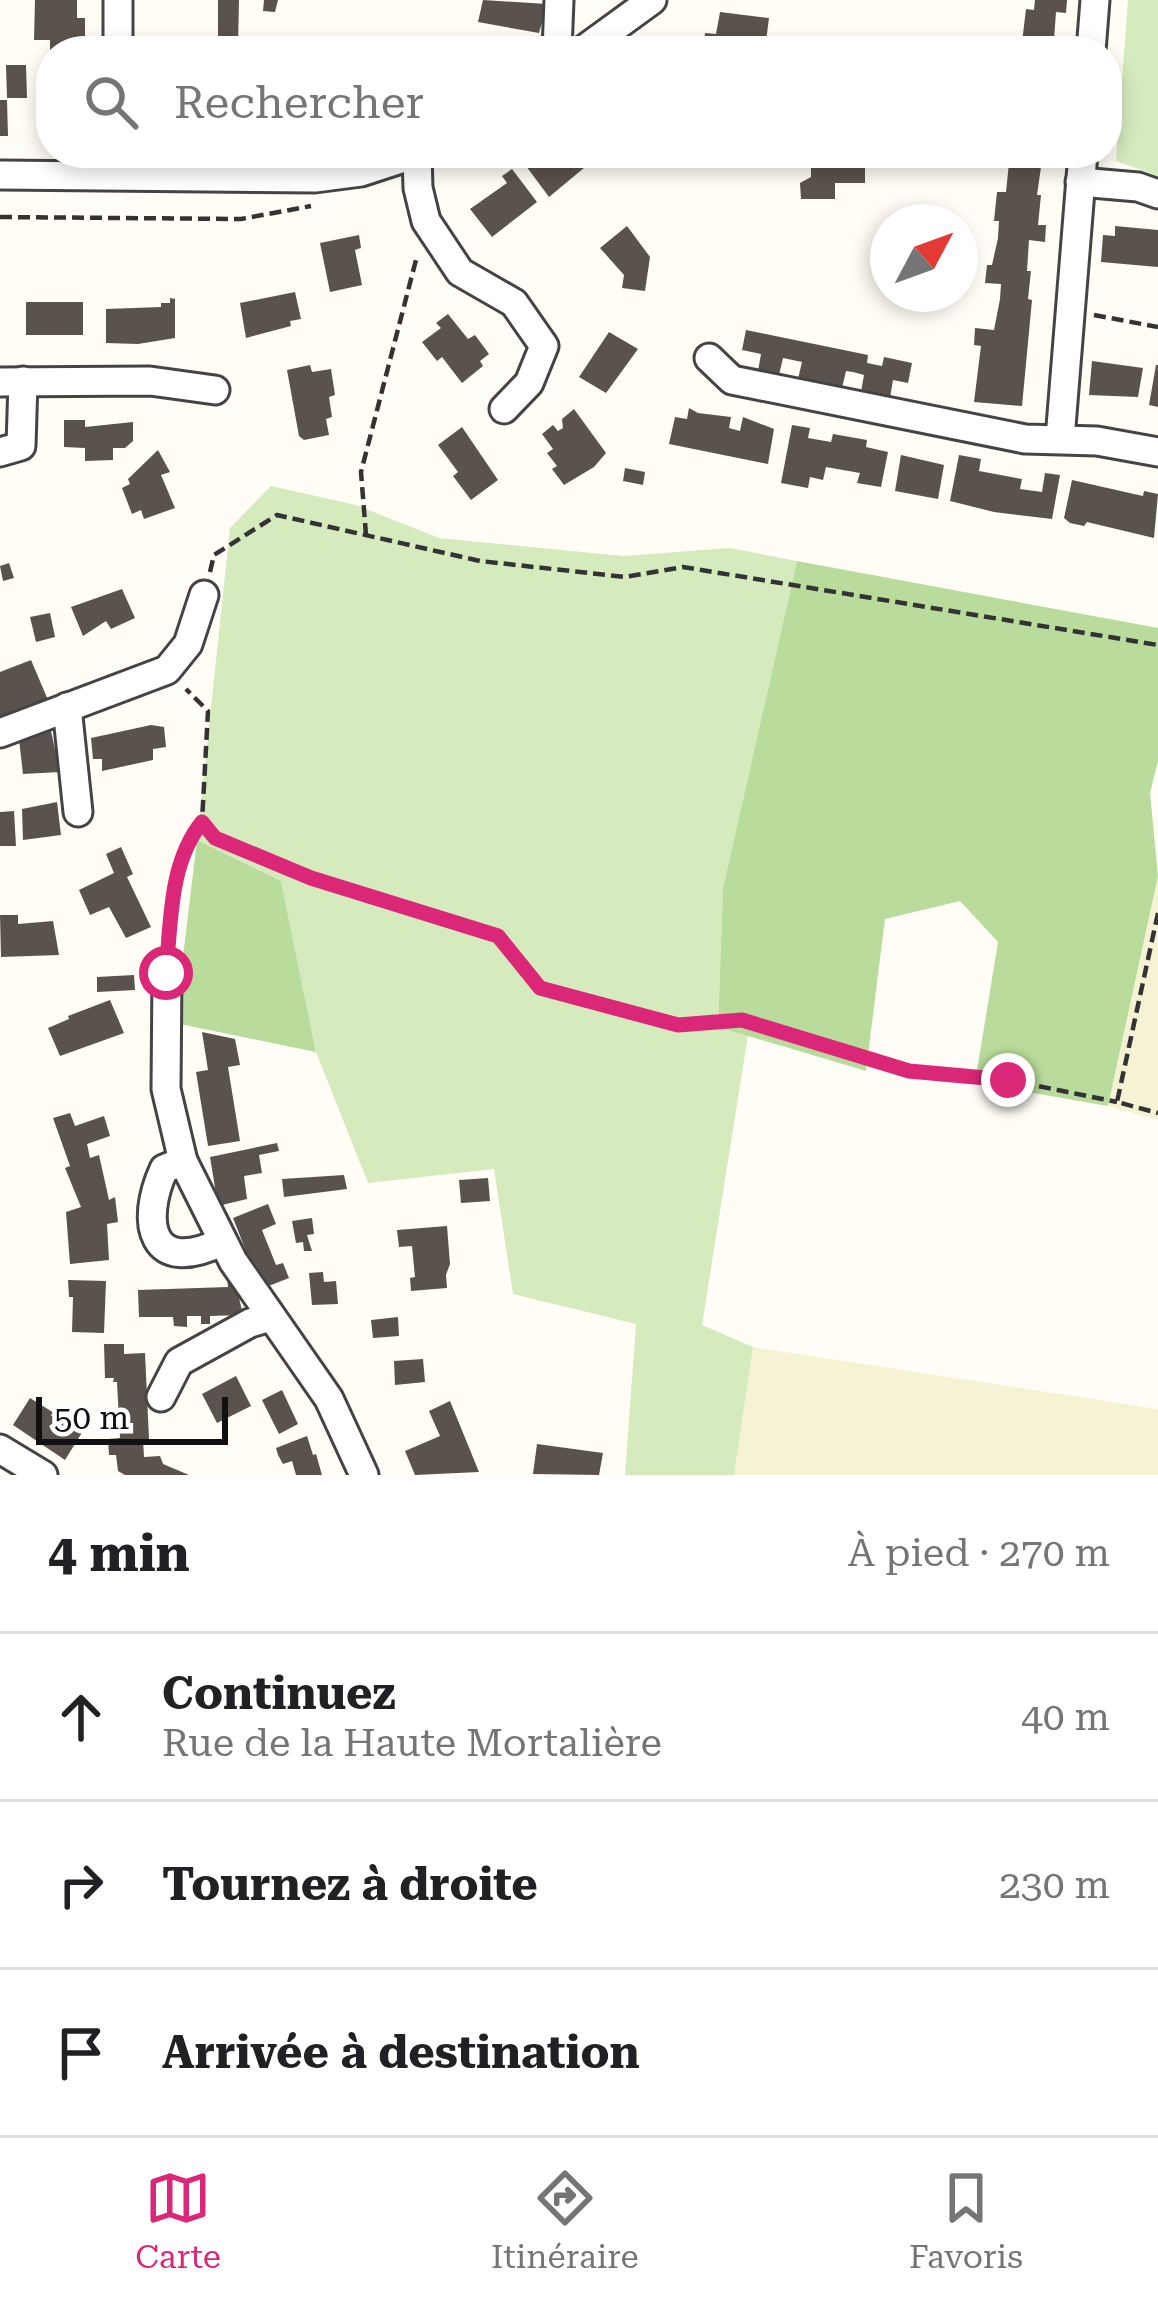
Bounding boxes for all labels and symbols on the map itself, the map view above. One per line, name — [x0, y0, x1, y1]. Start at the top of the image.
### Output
north arrow — [870, 204, 978, 312]
route start — [139, 946, 193, 1000]
route end — [981, 1053, 1035, 1107]
scale bar — [36, 1391, 228, 1444]

